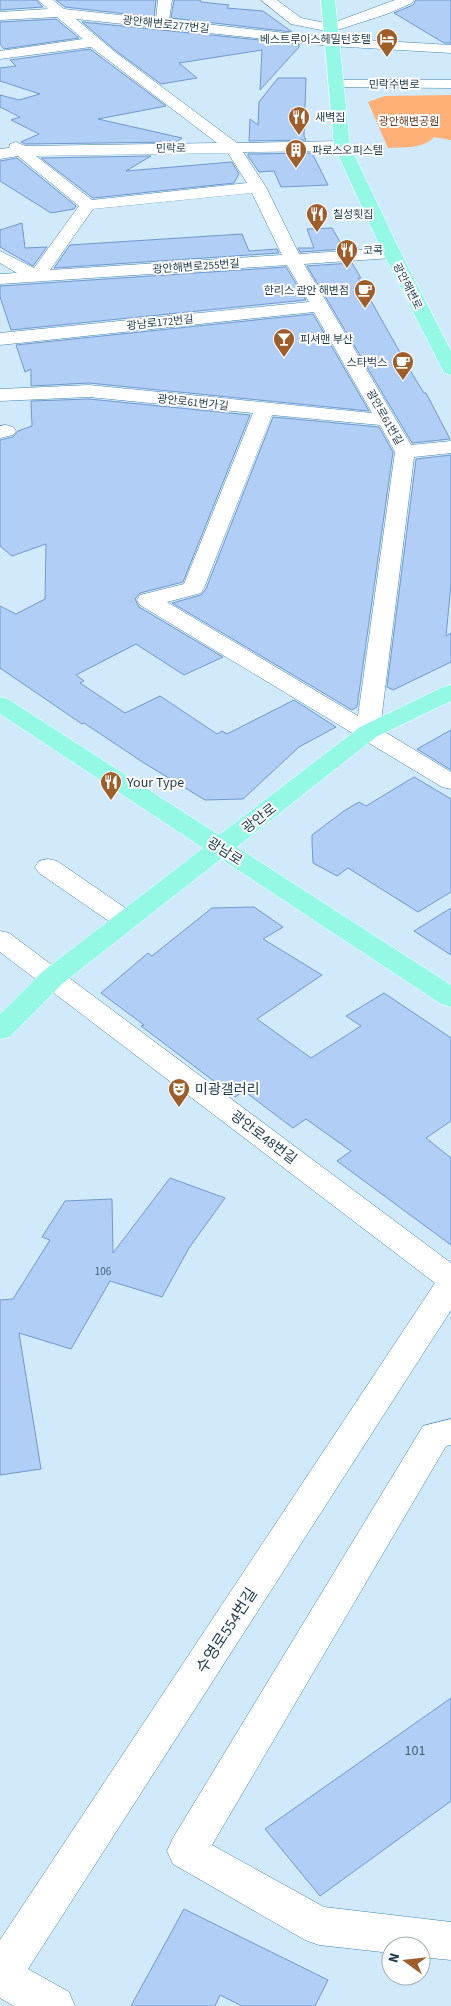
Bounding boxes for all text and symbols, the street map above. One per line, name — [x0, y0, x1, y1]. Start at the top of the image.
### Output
street label: 광안해변로277번길 — [122, 12, 210, 37]
hotel icon: 베스트루이스헤밀턴호텔 — [375, 27, 399, 58]
place label: 베스트루이스헤밀턴호텔 — [260, 32, 371, 47]
street label: 민락수변로 — [369, 77, 419, 92]
restaurant icon: 새벽집 — [287, 105, 311, 136]
place label: 새벽집 — [315, 110, 345, 125]
park label: 광안해변공원 — [379, 114, 439, 129]
building icon: 파로스오피스텔 — [284, 138, 308, 169]
street label: 민락로 — [156, 141, 186, 156]
place label: 파로스오피스텔 — [312, 143, 383, 158]
restaurant icon: 칠성횟집 — [305, 202, 329, 233]
place label: 칠성횟집 — [333, 207, 373, 222]
restaurant icon: 코콕 — [335, 238, 359, 269]
place label: 코콕 — [363, 243, 383, 258]
street label: 광안해변로255번길 — [152, 256, 240, 277]
street label: 광안해변로 — [389, 260, 426, 312]
cafe icon: 한리스 관안 해변점 — [353, 278, 377, 309]
place label: 한리스 관안 해변점 — [264, 283, 349, 298]
street label: 광남로172번길 — [126, 312, 194, 333]
bar icon: 피셔맨 부산 — [272, 327, 296, 358]
place label: 피셔맨 부산 — [300, 332, 353, 347]
cafe icon: 스타벅스 — [391, 350, 415, 381]
place label: 스타벅스 — [347, 355, 387, 370]
street label: 광안로61번길 — [363, 387, 406, 448]
street label: 광안로61번가길 — [157, 391, 229, 414]
restaurant icon: Your Type — [99, 770, 123, 801]
place label: Your Type — [126, 773, 184, 793]
street label: 광안로 — [238, 799, 281, 839]
street label: 광남로 — [203, 833, 246, 871]
theatre icon: 미광갤러리 — [167, 1077, 191, 1108]
place label: 미광갤러리 — [195, 1080, 259, 1100]
street label: 광안로48번길 — [226, 1106, 301, 1169]
house number: 106 — [95, 1264, 112, 1279]
street label: 수영로554번길 — [191, 1584, 263, 1677]
house number: 101 — [405, 1741, 425, 1761]
north arrow — [381, 1936, 431, 1986]
text: N — [384, 1951, 405, 1965]

